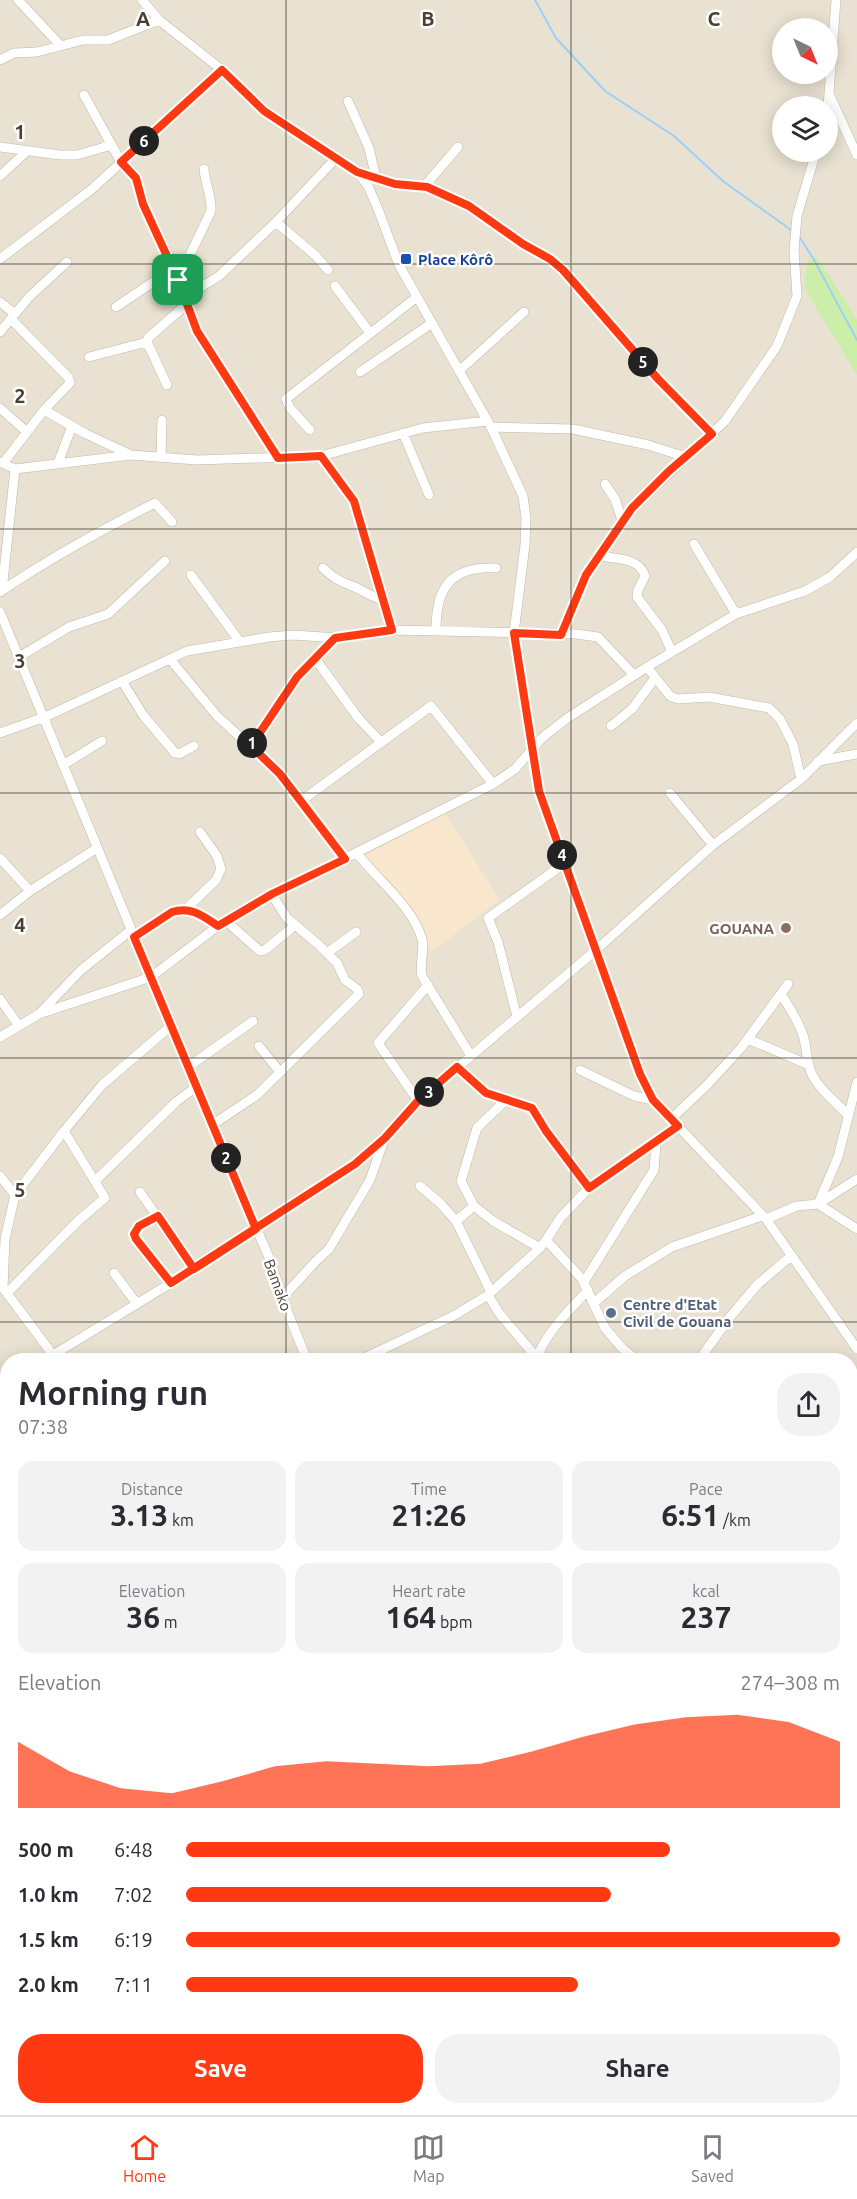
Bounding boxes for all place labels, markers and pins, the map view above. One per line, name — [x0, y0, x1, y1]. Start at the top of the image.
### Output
pin: 6 — [129, 126, 159, 156]
place label: Place Kôrô — [418, 251, 493, 268]
marker: Place Kôrô — [399, 252, 413, 266]
pin — [152, 254, 203, 305]
pin: 5 — [628, 347, 658, 377]
pin: 1 — [237, 728, 267, 758]
pin: 4 — [547, 840, 577, 870]
place label: GOUANA — [709, 920, 774, 937]
marker: GOUANA — [779, 921, 793, 935]
pin: 3 — [414, 1077, 444, 1107]
pin: 2 — [211, 1143, 241, 1173]
place label: Centre d'Etat Civil de Gouana — [623, 1296, 731, 1330]
marker: Centre d'Etat Civil de Gouana — [604, 1306, 618, 1320]

